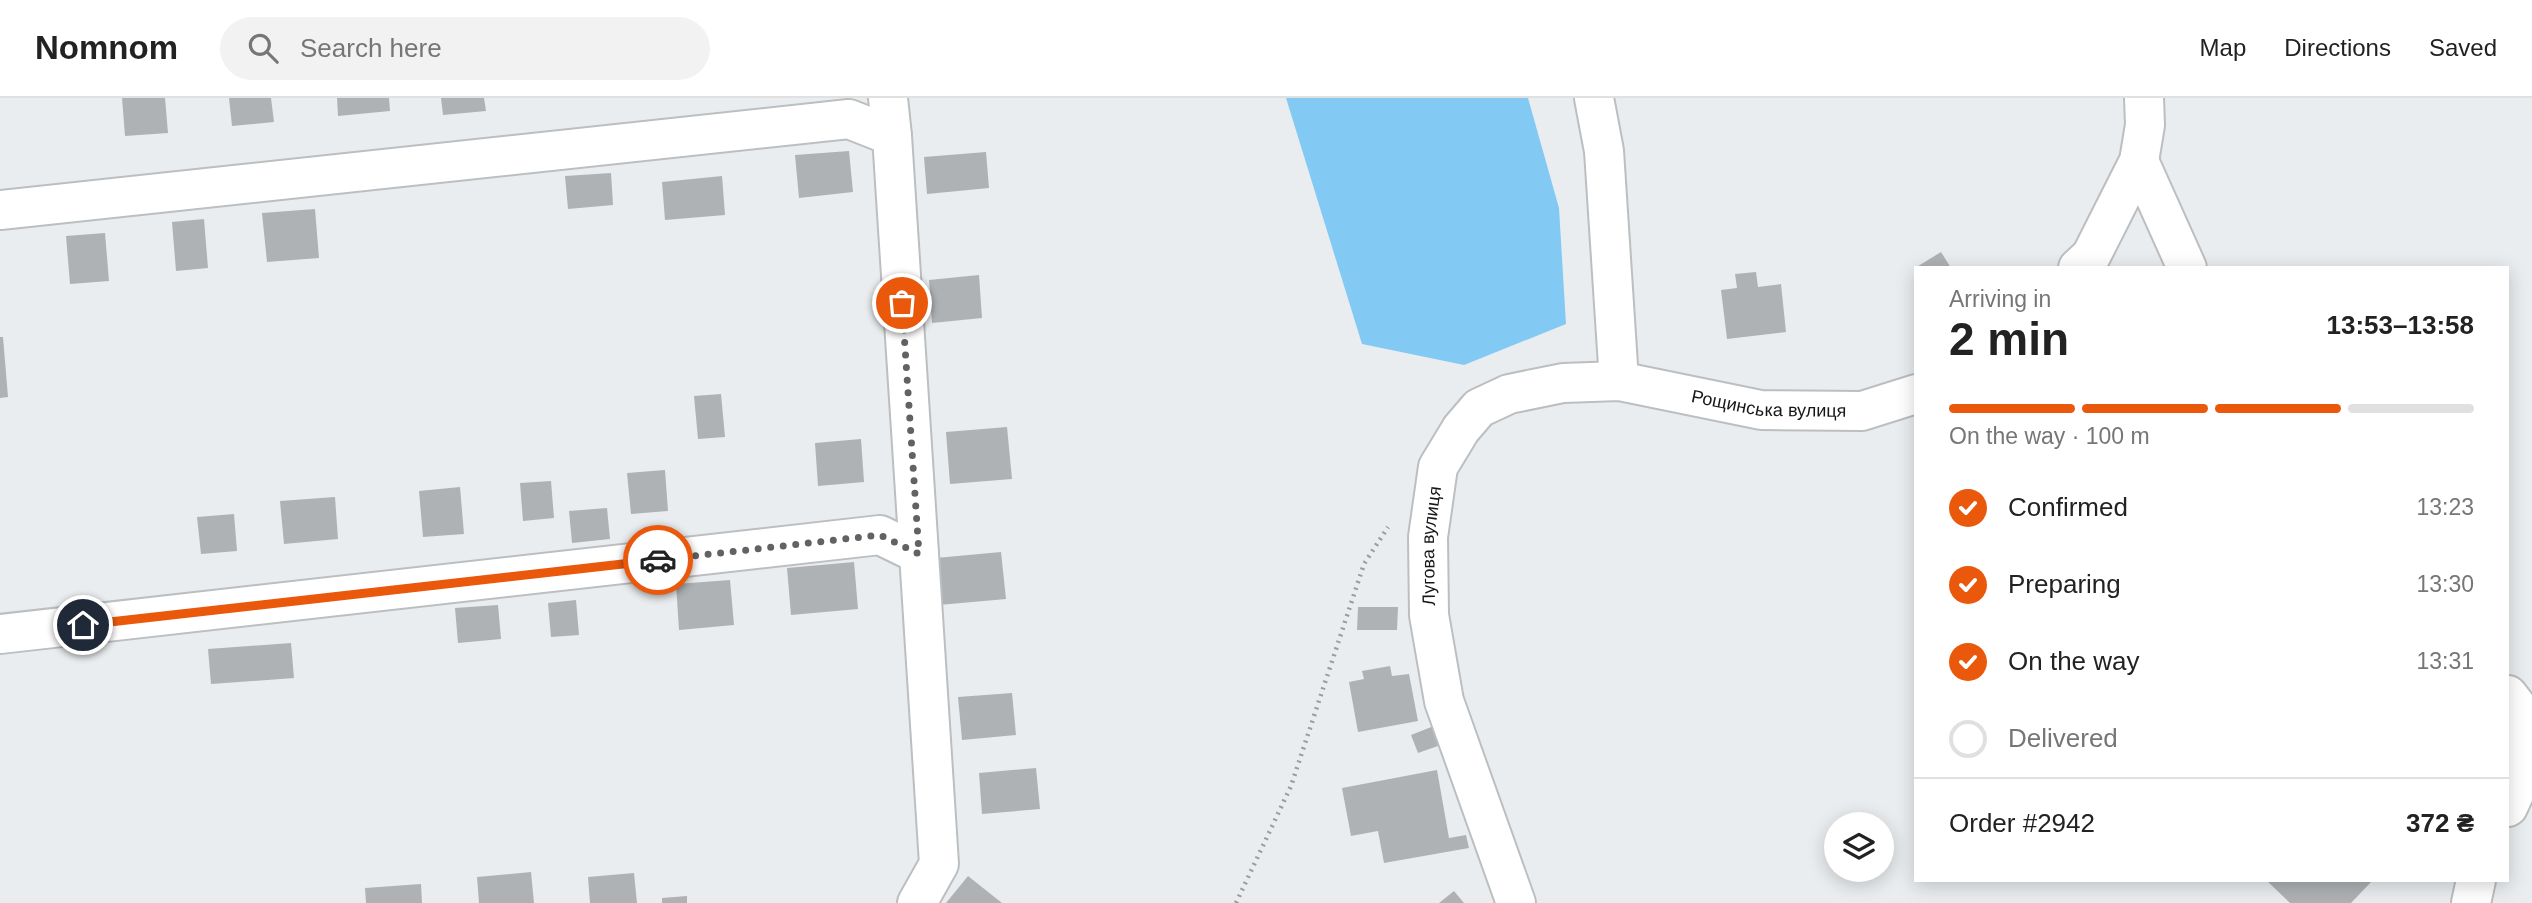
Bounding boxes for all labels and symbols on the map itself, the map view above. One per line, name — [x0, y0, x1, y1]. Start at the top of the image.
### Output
pin — [872, 273, 932, 333]
street label: Рощинська вулиця — [1690, 386, 1846, 421]
street label: Лугова вулиця — [1418, 485, 1445, 606]
courier — [623, 525, 693, 595]
pin — [53, 595, 113, 655]

